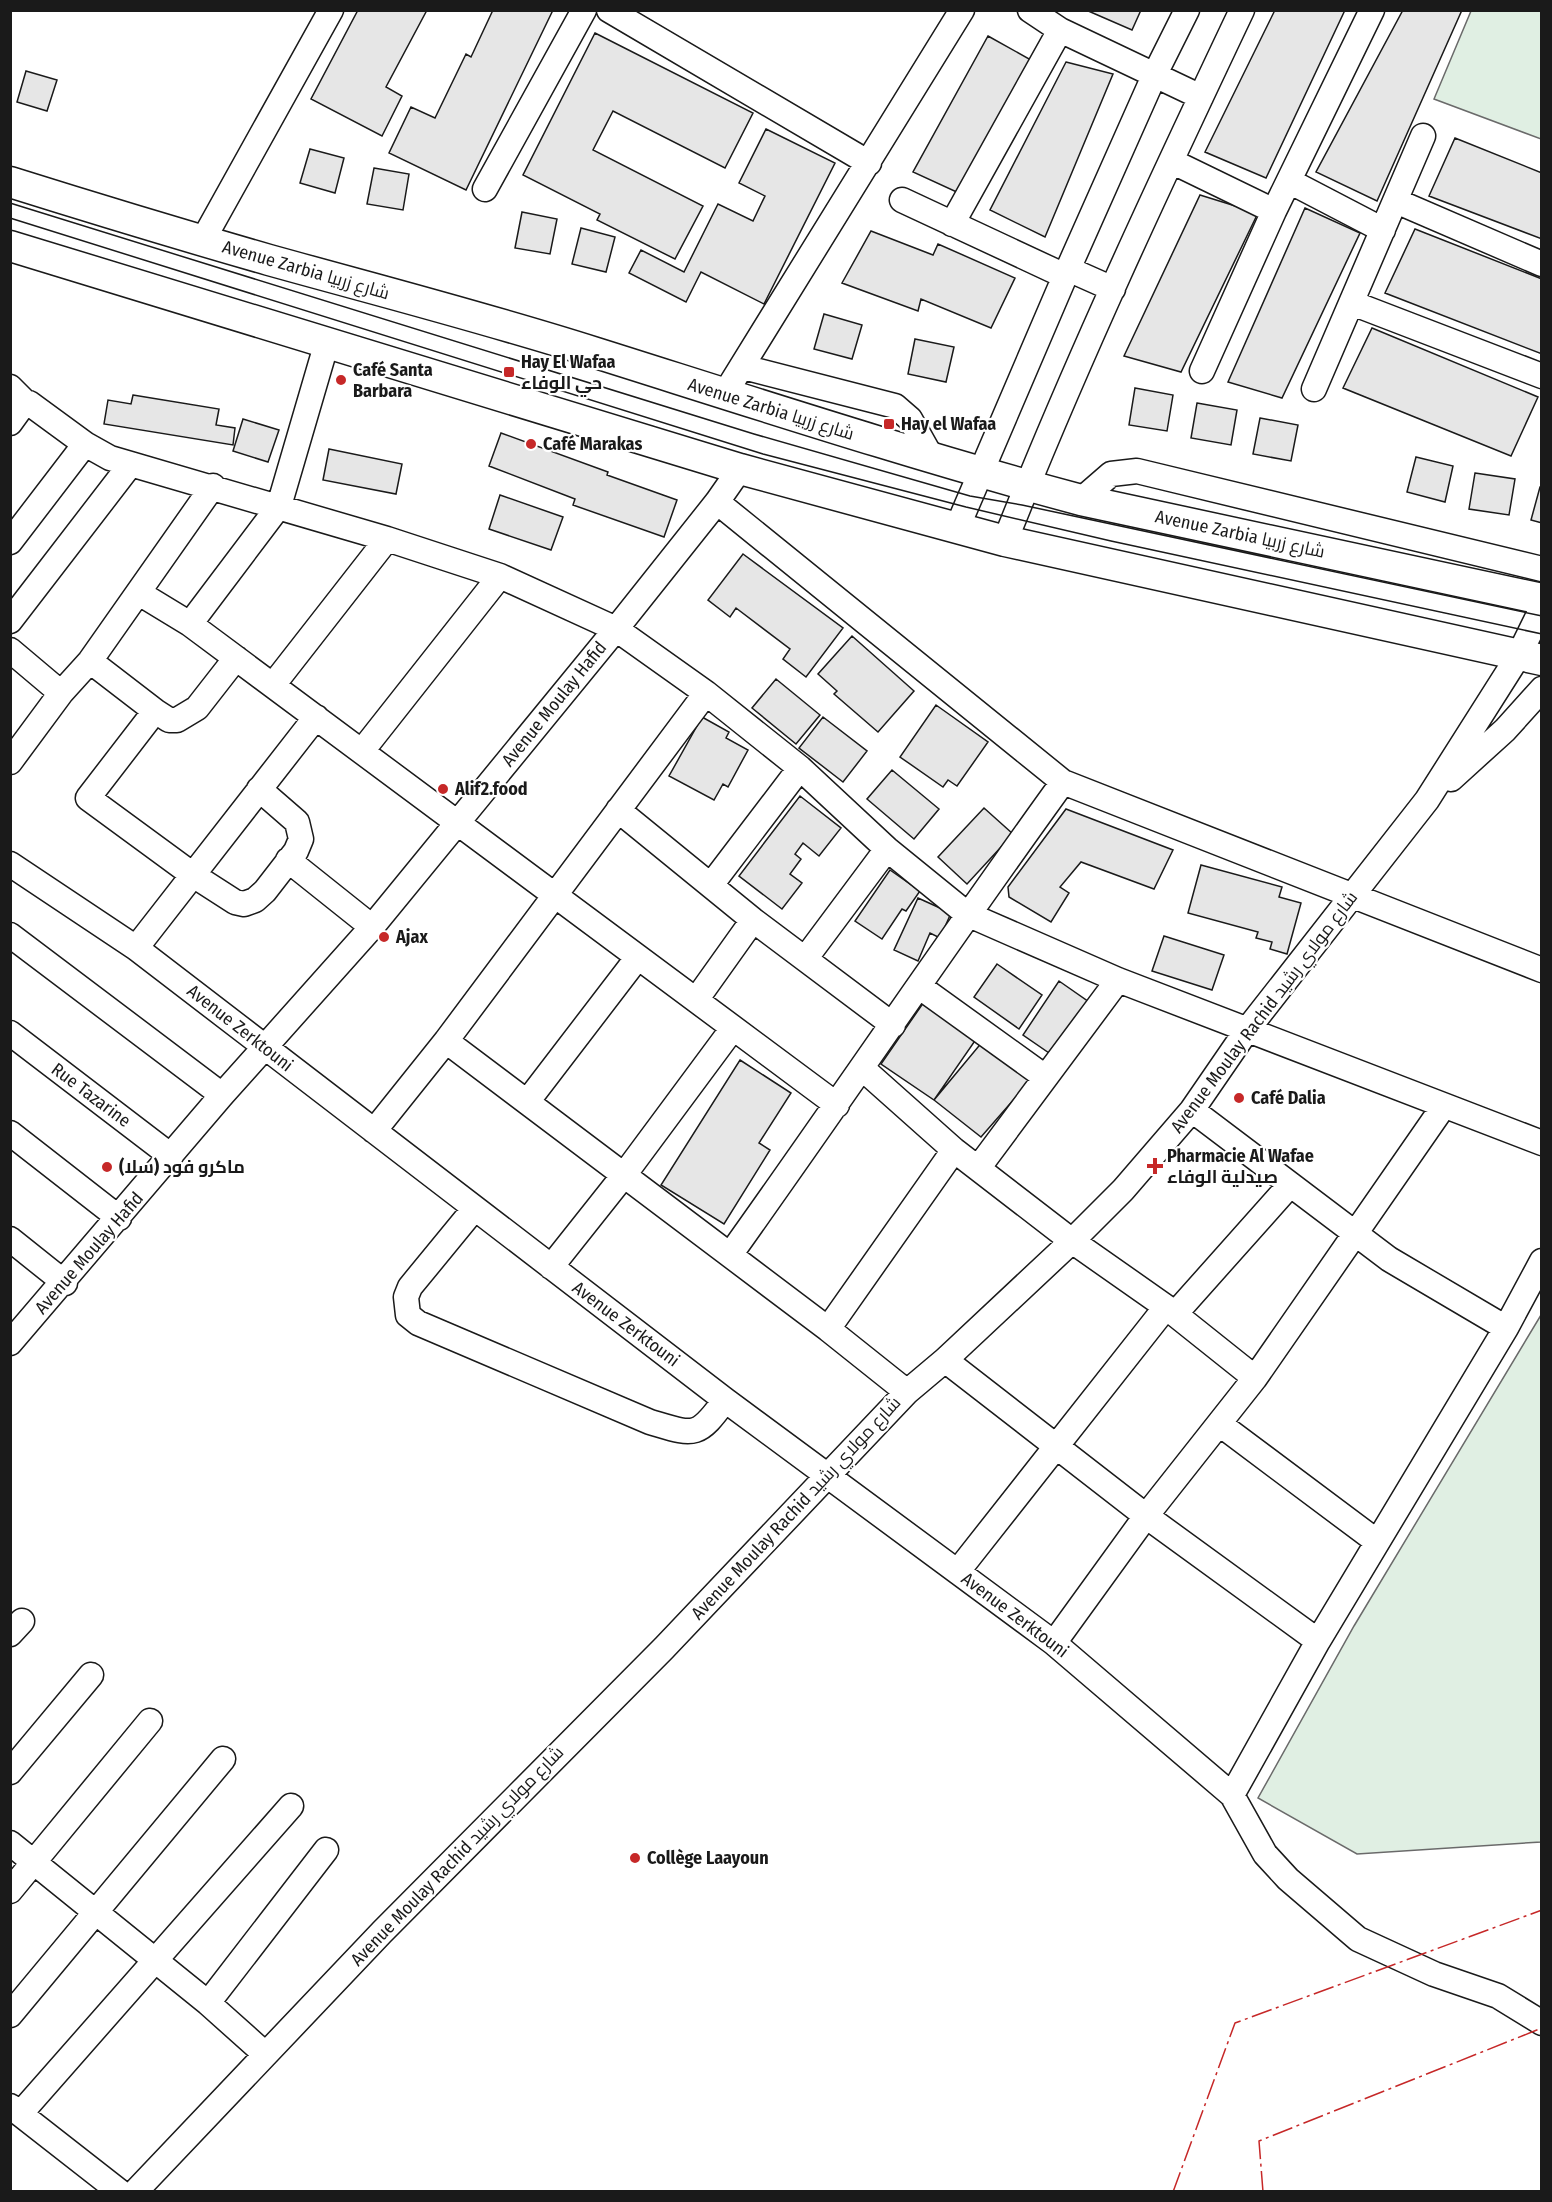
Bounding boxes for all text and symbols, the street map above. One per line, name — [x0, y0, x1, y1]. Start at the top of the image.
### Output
street label: Avenue Zarbia شارع زربيا — [220, 236, 392, 305]
place label: Hay El Wafaa حي الوفاء — [521, 351, 616, 398]
place label: Café Santa Barbara — [353, 359, 433, 402]
marker: Hay El Wafaa حي الوفاء — [502, 365, 516, 379]
marker: Café Santa Barbara — [334, 373, 348, 387]
street label: Avenue Zarbia شارع زربيا — [685, 373, 857, 446]
place label: Hay el Wafaa — [901, 413, 996, 435]
marker: Hay el Wafaa — [882, 417, 896, 431]
place label: Café Marakas — [543, 433, 642, 455]
marker: Café Marakas — [524, 437, 538, 451]
street label: Avenue Zarbia شارع زربيا — [1153, 505, 1327, 564]
street label: Avenue Moulay Hafid — [497, 637, 611, 771]
place label: Alif2.food — [454, 778, 528, 800]
marker: Alif2.food — [436, 782, 450, 796]
street label: Avenue Moulay Rachid شارع مولاي رشيد — [1166, 887, 1365, 1139]
place label: Ajax — [395, 926, 428, 948]
marker: Ajax — [377, 930, 391, 944]
street label: Avenue Zerktouni — [183, 980, 297, 1076]
street label: Rue Tazarine — [47, 1058, 135, 1132]
place label: Café Dalia — [1251, 1087, 1326, 1109]
marker: Café Dalia — [1232, 1091, 1246, 1105]
place label: Pharmacie Al Wafae صيدلية الوفاء — [1167, 1145, 1314, 1188]
place label: ماكرو فود (سلا) — [119, 1156, 245, 1178]
marker: Pharmacie Al Wafae صيدلية الوفاء — [1148, 1159, 1162, 1173]
marker: ماكرو فود (سلا) — [100, 1160, 114, 1174]
street label: Avenue Moulay Hafid — [30, 1188, 148, 1318]
street label: Avenue Zerktouni — [568, 1277, 684, 1371]
street label: Avenue Moulay Rachid شارع مولاي رشيد — [687, 1392, 908, 1626]
street label: Avenue Zerktouni — [957, 1568, 1073, 1662]
street label: Avenue Moulay Rachid شارع مولاي رشيد — [346, 1742, 570, 1973]
place label: Collège Laayoun — [647, 1847, 769, 1869]
marker: Collège Laayoun — [628, 1851, 642, 1865]

